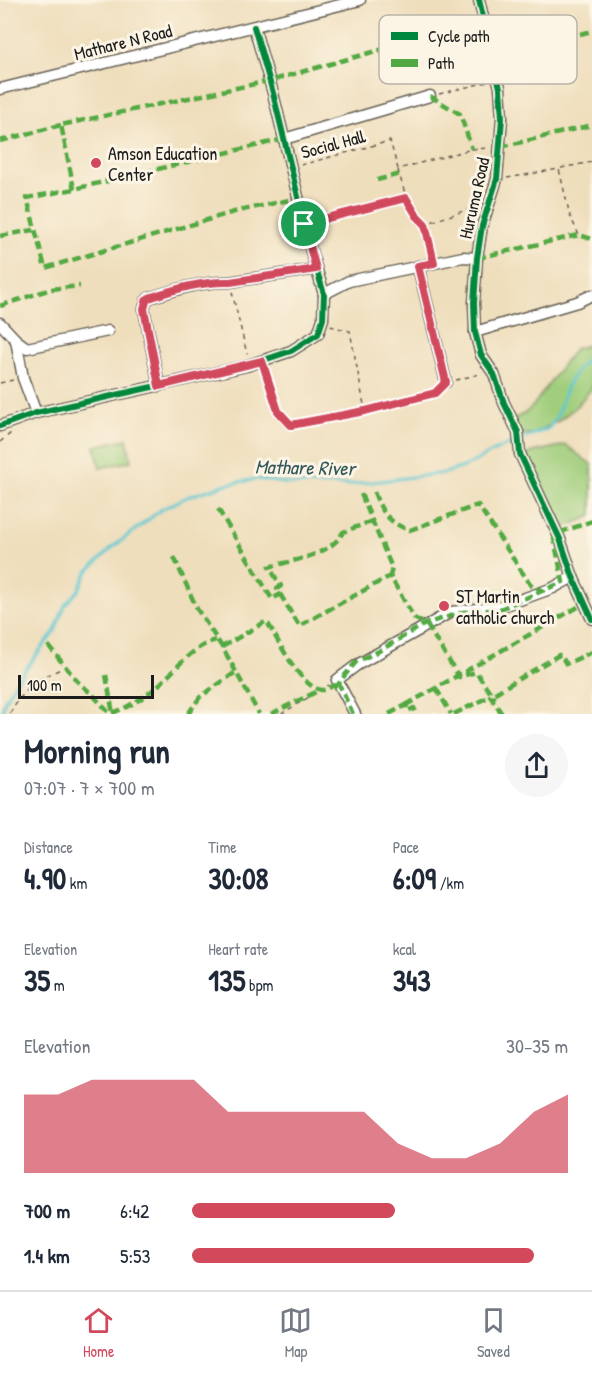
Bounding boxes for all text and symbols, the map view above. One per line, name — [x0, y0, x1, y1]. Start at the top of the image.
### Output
legend — [379, 15, 577, 84]
street label: Mathare N Road — [71, 18, 175, 66]
text: Cycle path — [428, 25, 490, 47]
text: Path — [428, 52, 454, 74]
street label: Social Hall — [298, 123, 368, 165]
place label: Amson Education Center — [108, 141, 217, 187]
street label: Huruma Road — [453, 155, 495, 241]
marker: Amson Education Center — [89, 156, 103, 170]
pin — [278, 198, 329, 249]
icon: arrive — [287, 207, 320, 240]
water label: Mathare River — [255, 453, 358, 481]
place label: ST Martin catholic church — [456, 584, 555, 630]
marker: ST Martin catholic church — [437, 599, 451, 613]
scale bar — [18, 672, 154, 700]
text: 100 m — [27, 674, 62, 696]
text: Morning run — [24, 729, 170, 773]
button: share — [505, 734, 568, 797]
text: 07:07 · 7 × 700 m — [24, 774, 154, 801]
text: Distance — [24, 836, 73, 858]
text: Time — [208, 836, 237, 858]
text: Pace — [393, 836, 419, 858]
text: 4.90 — [24, 858, 66, 898]
text: 30:08 — [208, 858, 269, 898]
text: 6:09 — [393, 858, 436, 898]
text: km — [66, 872, 87, 894]
text: /km — [436, 872, 464, 894]
text: Elevation — [24, 938, 77, 960]
text: Heart rate — [208, 938, 268, 960]
text: kcal — [393, 938, 416, 960]
text: 35 — [24, 960, 50, 1000]
text: 135 — [208, 960, 245, 1000]
text: 343 — [393, 960, 431, 1000]
text: m — [50, 974, 65, 996]
text: bpm — [245, 974, 273, 996]
text: Elevation — [24, 1032, 90, 1059]
text: 30–35 m — [506, 1032, 568, 1059]
text: 700 m — [24, 1197, 70, 1224]
text: 6:42 — [120, 1197, 149, 1224]
text: 1.4 km — [24, 1242, 70, 1269]
text: 5:53 — [120, 1242, 151, 1269]
tab: Home — [82, 1304, 115, 1362]
tab: Map — [279, 1304, 312, 1362]
tab: Saved — [477, 1304, 510, 1362]

